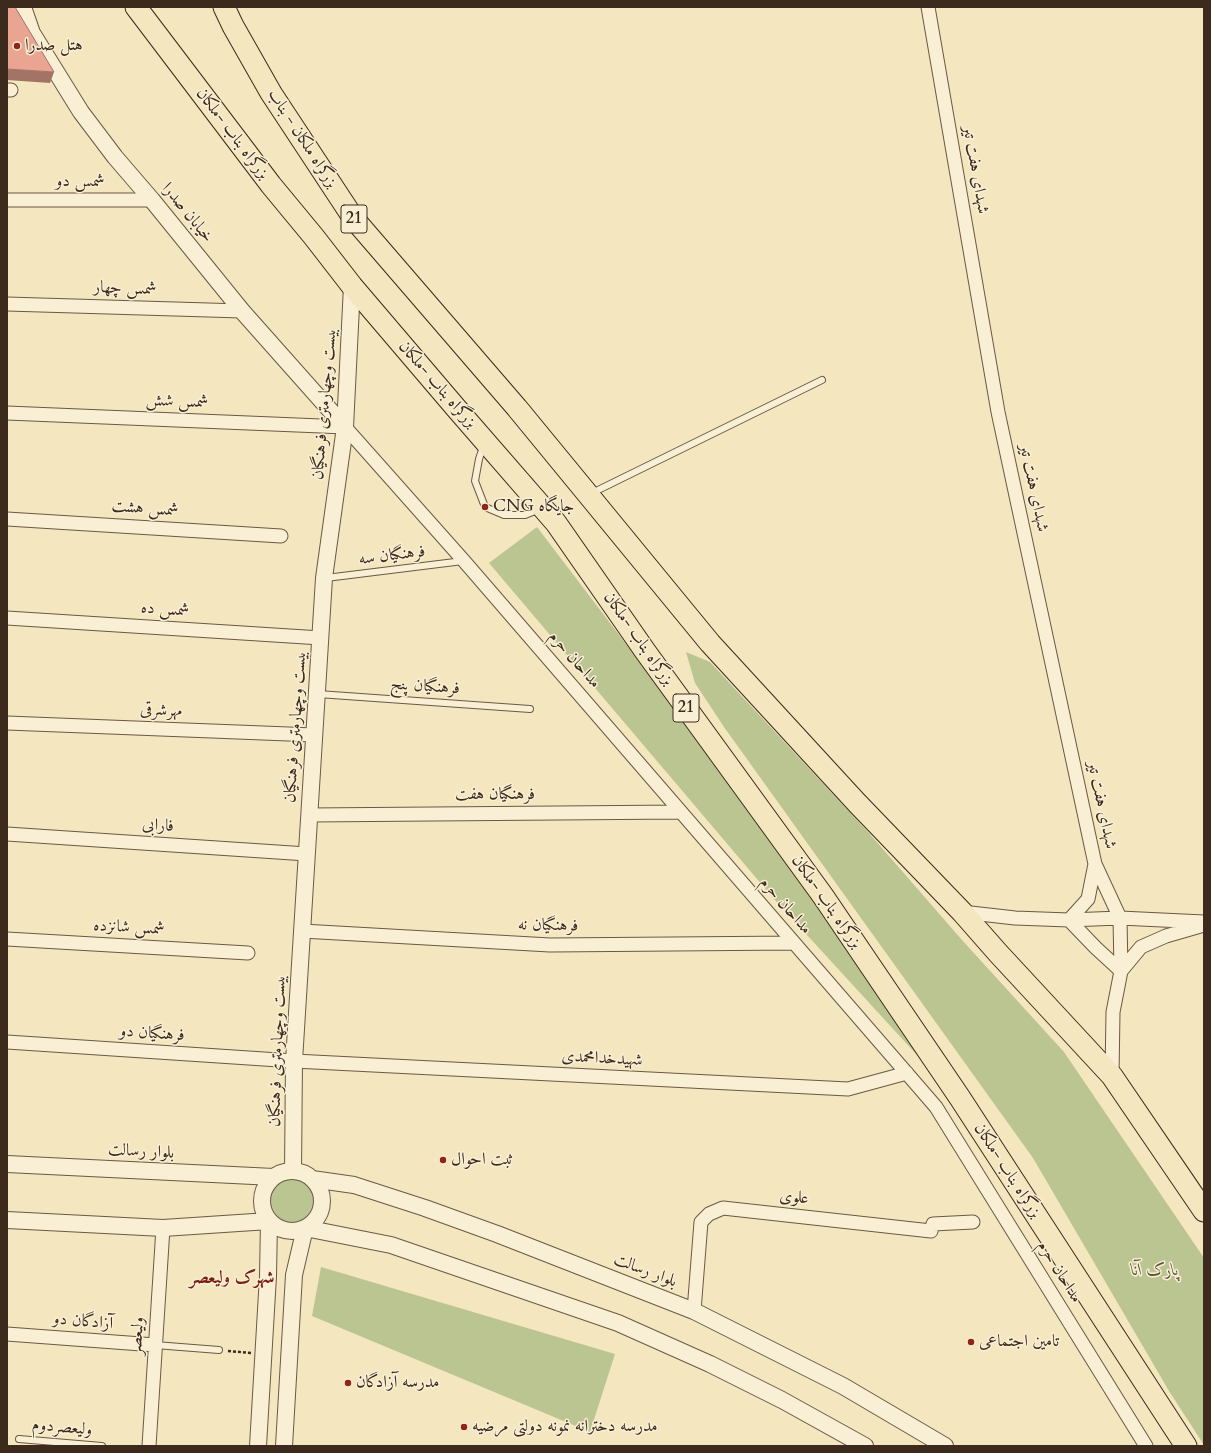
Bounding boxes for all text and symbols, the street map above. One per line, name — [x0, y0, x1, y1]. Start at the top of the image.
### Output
place label: هتل صدرا — [25, 36, 83, 56]
marker: هتل صدرا — [12, 41, 22, 51]
street label: بزرگراه بناب -ملکان — [191, 84, 273, 184]
street label: بزرگراه ملکان - بناب — [262, 86, 342, 192]
street label: شهدای هفت تیر — [957, 124, 993, 216]
street label: شمس دو — [55, 172, 105, 192]
street label: خیابان صدرا — [157, 179, 217, 247]
road number: 21 — [341, 205, 367, 233]
street label: شمس چهار — [93, 278, 157, 300]
street label: بیست وچهارمتری فرهنگیان — [308, 327, 342, 481]
street label: بزرگراه بناب -ملکان — [393, 337, 481, 433]
street label: شمس شش — [145, 391, 209, 413]
street label: شهدای هفت تیر — [1014, 442, 1052, 534]
street label: شمس هشت — [111, 496, 179, 522]
place label: CNG جایگاه — [493, 497, 574, 517]
marker: CNG جایگاه — [480, 502, 490, 512]
street label: فرهنگیان سه — [358, 542, 426, 570]
street label: بزرگراه بناب -ملکان — [598, 588, 678, 690]
street label: شمس ده — [140, 598, 190, 622]
street label: مداحان حرم — [544, 627, 604, 693]
street label: بیست وچهارمتری فرهنگیان — [281, 650, 311, 804]
street label: فرهنگیان پنج — [390, 674, 460, 700]
road number: 21 — [673, 694, 699, 722]
street label: مهرشرقی — [140, 700, 182, 722]
street label: شهدای هفت تیر — [1082, 759, 1120, 851]
street label: فرهنگیان هفت — [455, 785, 535, 805]
street label: فارابی — [141, 815, 175, 837]
street label: بزرگراه بناب -ملکان — [786, 851, 866, 953]
street label: مداحان حرم — [755, 873, 815, 939]
street label: فرهنگیان نه — [518, 915, 578, 937]
street label: شمس شانزده — [93, 916, 165, 940]
street label: بیست وچهارمتری فرهنگیان — [265, 974, 291, 1128]
street label: فرهنگیان دو — [119, 1022, 185, 1046]
street label: شهیدخدامحمدی — [561, 1047, 643, 1071]
street label: بزرگراه بناب -ملکان — [969, 1120, 1045, 1222]
street label: بلوار رسالت — [107, 1140, 175, 1164]
place label: ثبت احوال — [451, 1150, 514, 1170]
marker: ثبت احوال — [438, 1155, 448, 1165]
street label: علوی — [778, 1186, 810, 1210]
street label: مداحان حرم — [1032, 1237, 1086, 1307]
street label: بلوار رسالت — [610, 1250, 680, 1292]
park label: پارک آنا — [1131, 1261, 1179, 1281]
district label: شهرک ولیعصر — [190, 1268, 274, 1290]
street label: آزادگان دو — [52, 1309, 114, 1335]
street label: ولیعصر — [126, 1316, 150, 1356]
place label: تامین اجتماعی — [979, 1332, 1059, 1352]
marker: تامین اجتماعی — [966, 1337, 976, 1347]
place label: مدرسه آزادگان — [356, 1373, 439, 1393]
marker: مدرسه آزادگان — [343, 1378, 353, 1388]
street label: ولیعصردوم — [31, 1415, 93, 1441]
place label: مدرسه دخترانه نمونه دولتی مرضیه — [472, 1417, 658, 1437]
marker: مدرسه دخترانه نمونه دولتی مرضیه — [459, 1422, 469, 1432]

